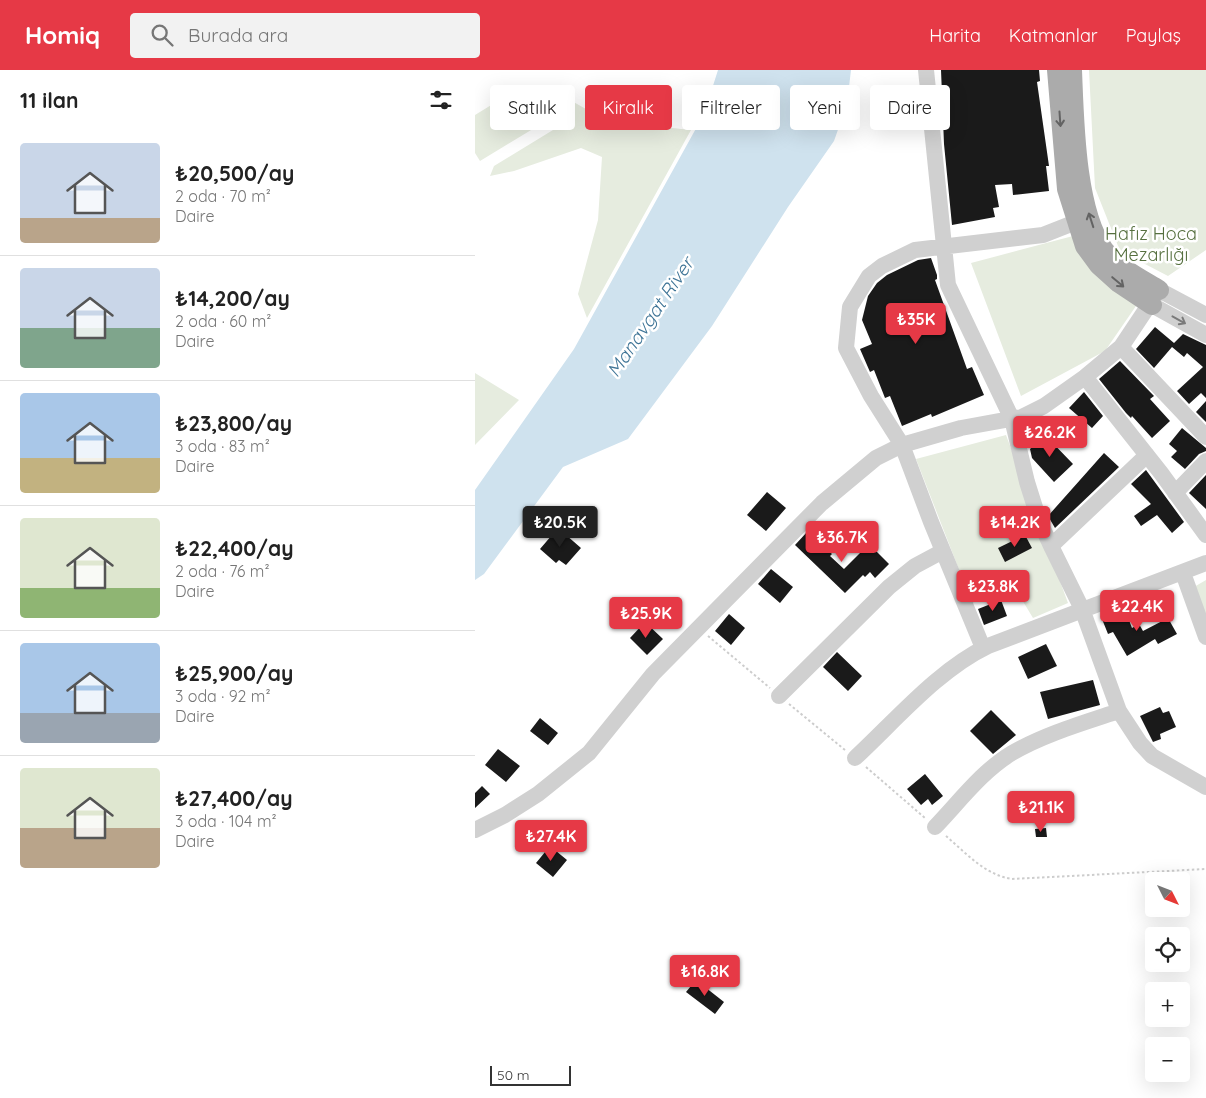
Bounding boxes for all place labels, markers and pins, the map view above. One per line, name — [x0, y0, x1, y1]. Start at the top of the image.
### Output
pin: ₺35K — [886, 302, 946, 345]
pin: ₺26.2K — [1009, 416, 1091, 458]
pin: ₺20.5K — [519, 506, 601, 548]
pin: ₺14.2K — [974, 506, 1056, 548]
pin: ₺36.7K — [801, 520, 883, 563]
pin: ₺23.8K — [952, 570, 1034, 612]
pin: ₺22.4K — [1096, 590, 1178, 632]
pin: ₺25.9K — [605, 596, 687, 639]
pin: ₺21.1K — [1000, 790, 1082, 833]
pin: ₺27.4K — [510, 820, 592, 862]
pin: ₺16.8K — [664, 954, 746, 997]

